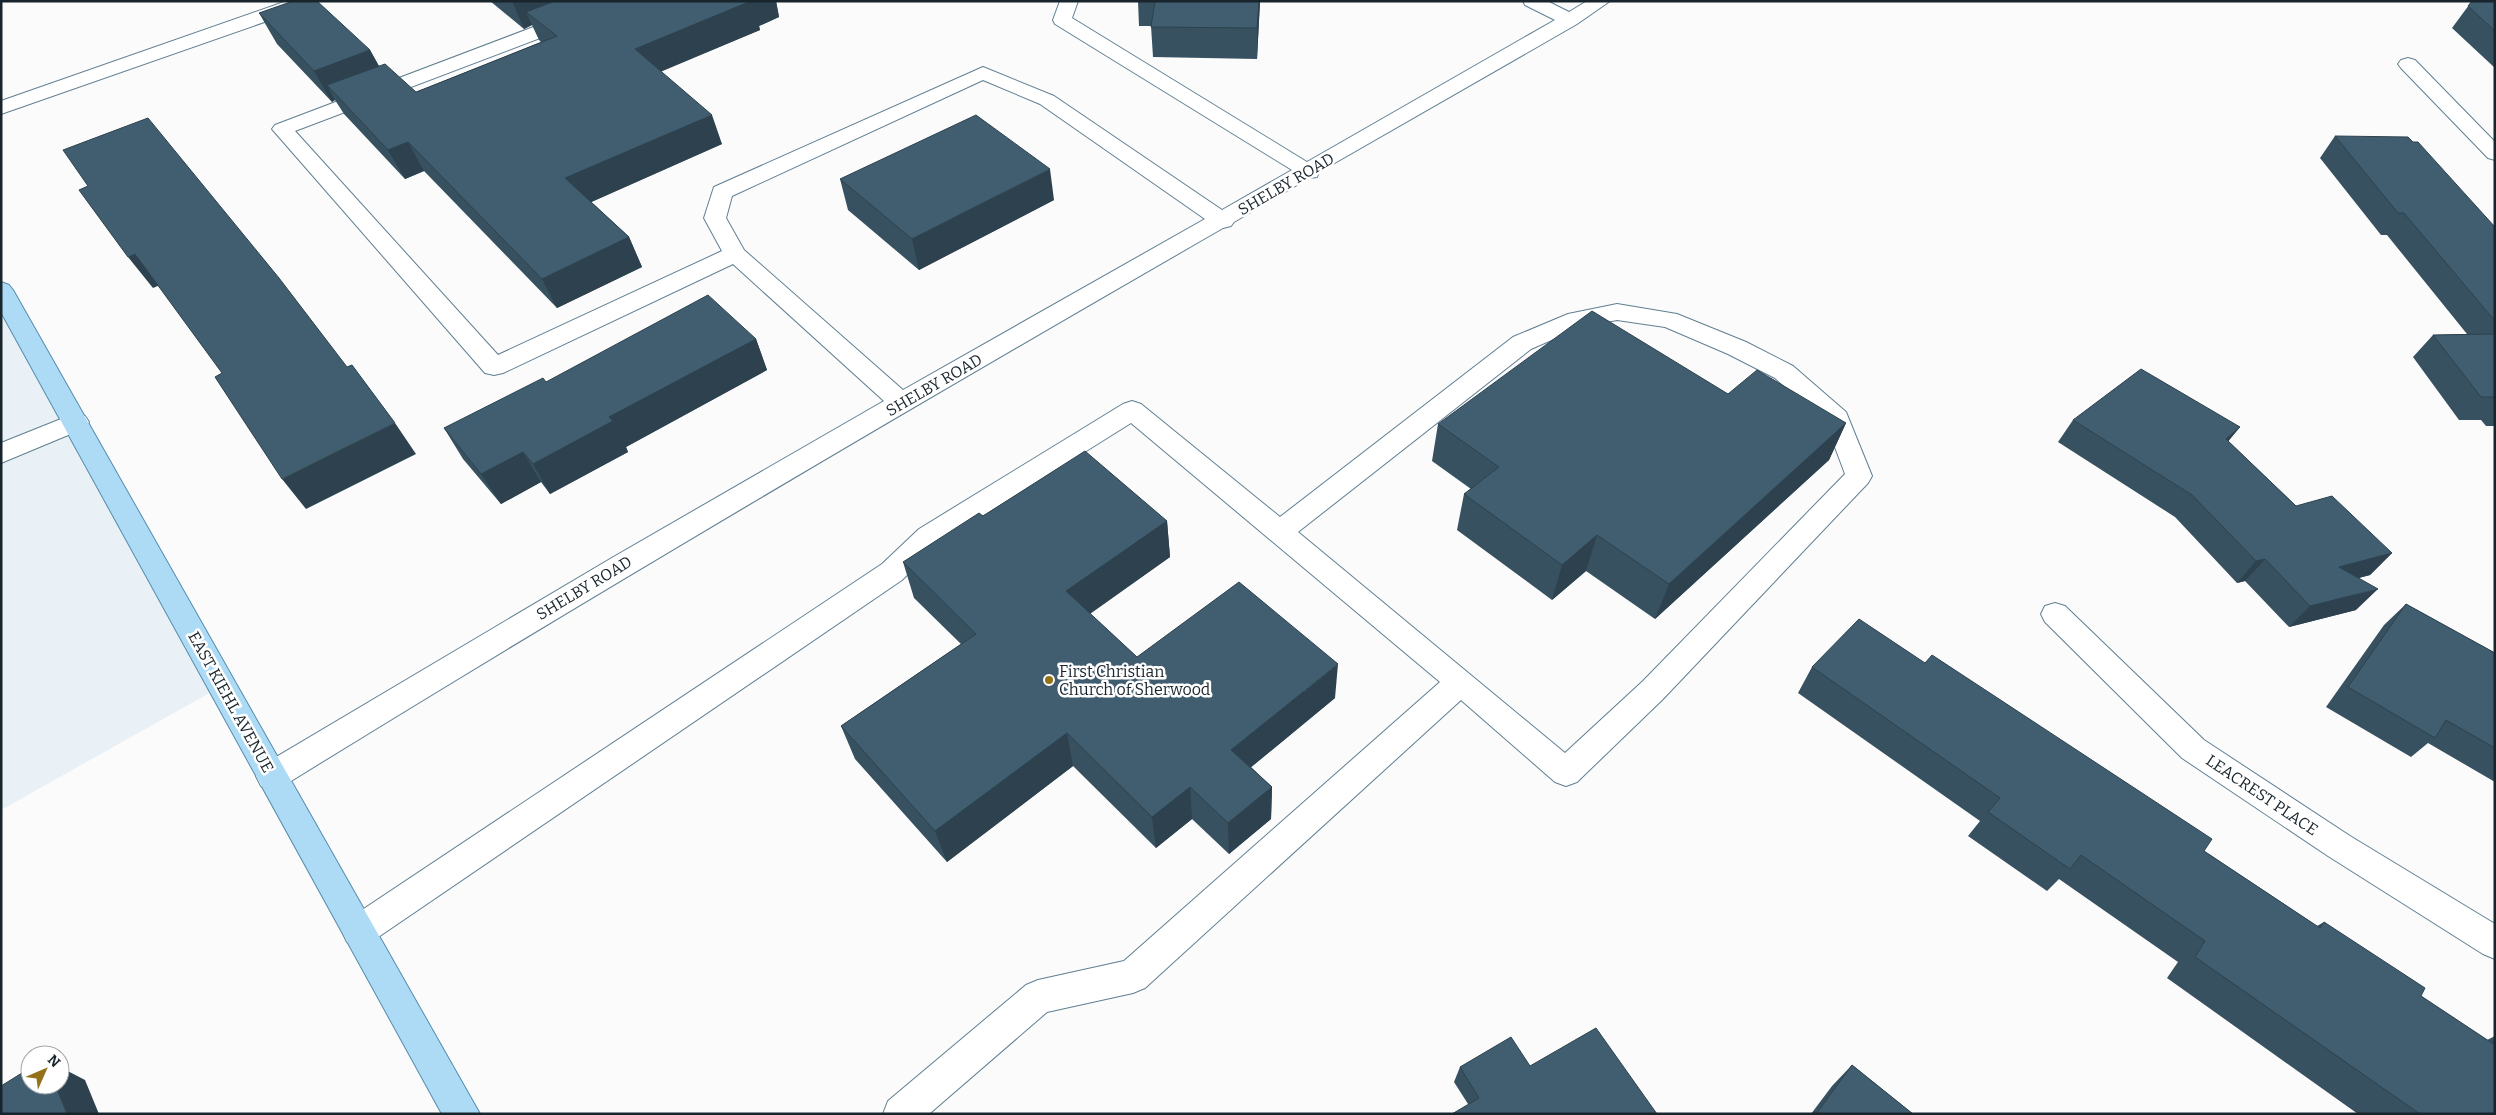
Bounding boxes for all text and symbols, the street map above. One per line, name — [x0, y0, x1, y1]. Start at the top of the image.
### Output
street label: SHELBY ROAD — [1235, 149, 1337, 219]
street label: SHELBY ROAD — [883, 350, 985, 420]
street label: SHELBY ROAD — [533, 552, 635, 624]
street label: EAST KIEHL AVENUE — [184, 628, 278, 776]
place label: First Christian Church of Sherwood — [1059, 662, 1211, 699]
marker: First Christian Church of Sherwood — [1043, 674, 1055, 686]
street label: LEACREST PLACE — [2202, 751, 2322, 839]
north arrow — [20, 1045, 70, 1095]
text: N — [44, 1051, 64, 1071]

